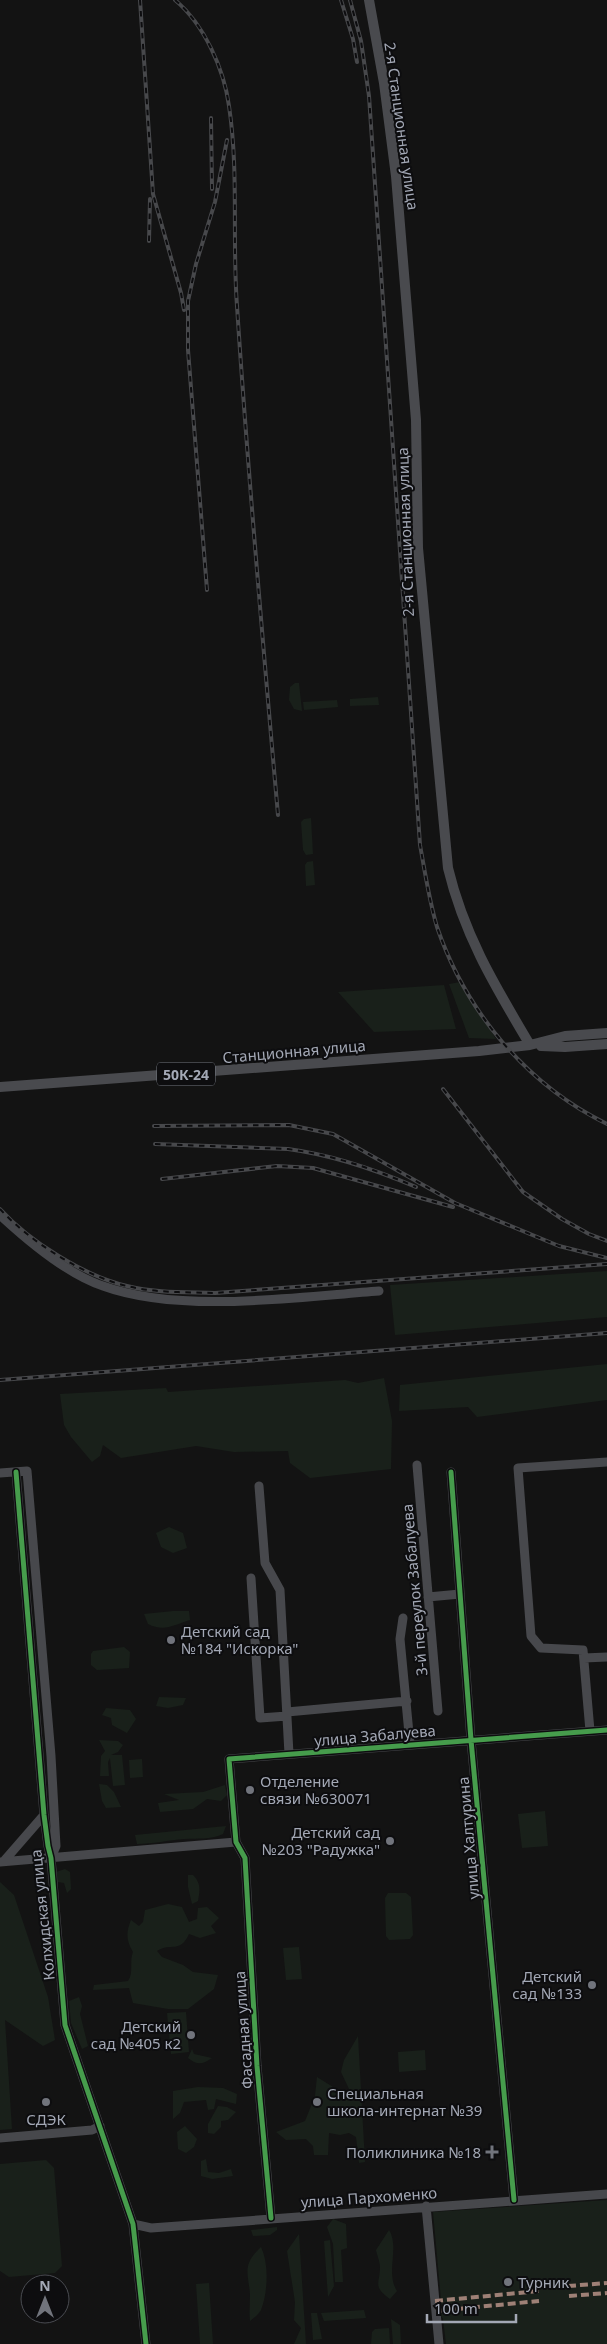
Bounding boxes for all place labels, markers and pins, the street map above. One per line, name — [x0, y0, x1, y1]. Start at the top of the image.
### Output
place label: Детский сад №184 "Искорка" — [181, 1621, 298, 1658]
marker: Детский сад №184 "Искорка" — [165, 1634, 177, 1646]
place label: Отделение связи №630071 — [260, 1771, 372, 1808]
marker: Отделение связи №630071 — [244, 1784, 256, 1796]
place label: Детский сад №203 "Радужка" — [262, 1822, 380, 1859]
marker: Детский сад №203 "Радужка" — [384, 1835, 396, 1847]
place label: Детский сад №133 — [512, 1966, 582, 2003]
marker: Детский сад №133 — [586, 1979, 598, 1991]
place label: Детский сад №405 к2 — [91, 2016, 181, 2053]
marker: Детский сад №405 к2 — [185, 2029, 197, 2041]
place label: Специальная школа-интернат №39 — [327, 2083, 482, 2120]
marker: СДЭК — [40, 2096, 52, 2108]
marker: Специальная школа-интернат №39 — [311, 2096, 323, 2108]
place label: СДЭК — [26, 2109, 66, 2129]
place label: Поликлиника №18 — [346, 2142, 481, 2162]
marker: Поликлиника №18 — [485, 2145, 499, 2159]
place label: Турник — [518, 2272, 569, 2292]
marker: Турник — [502, 2276, 514, 2288]

